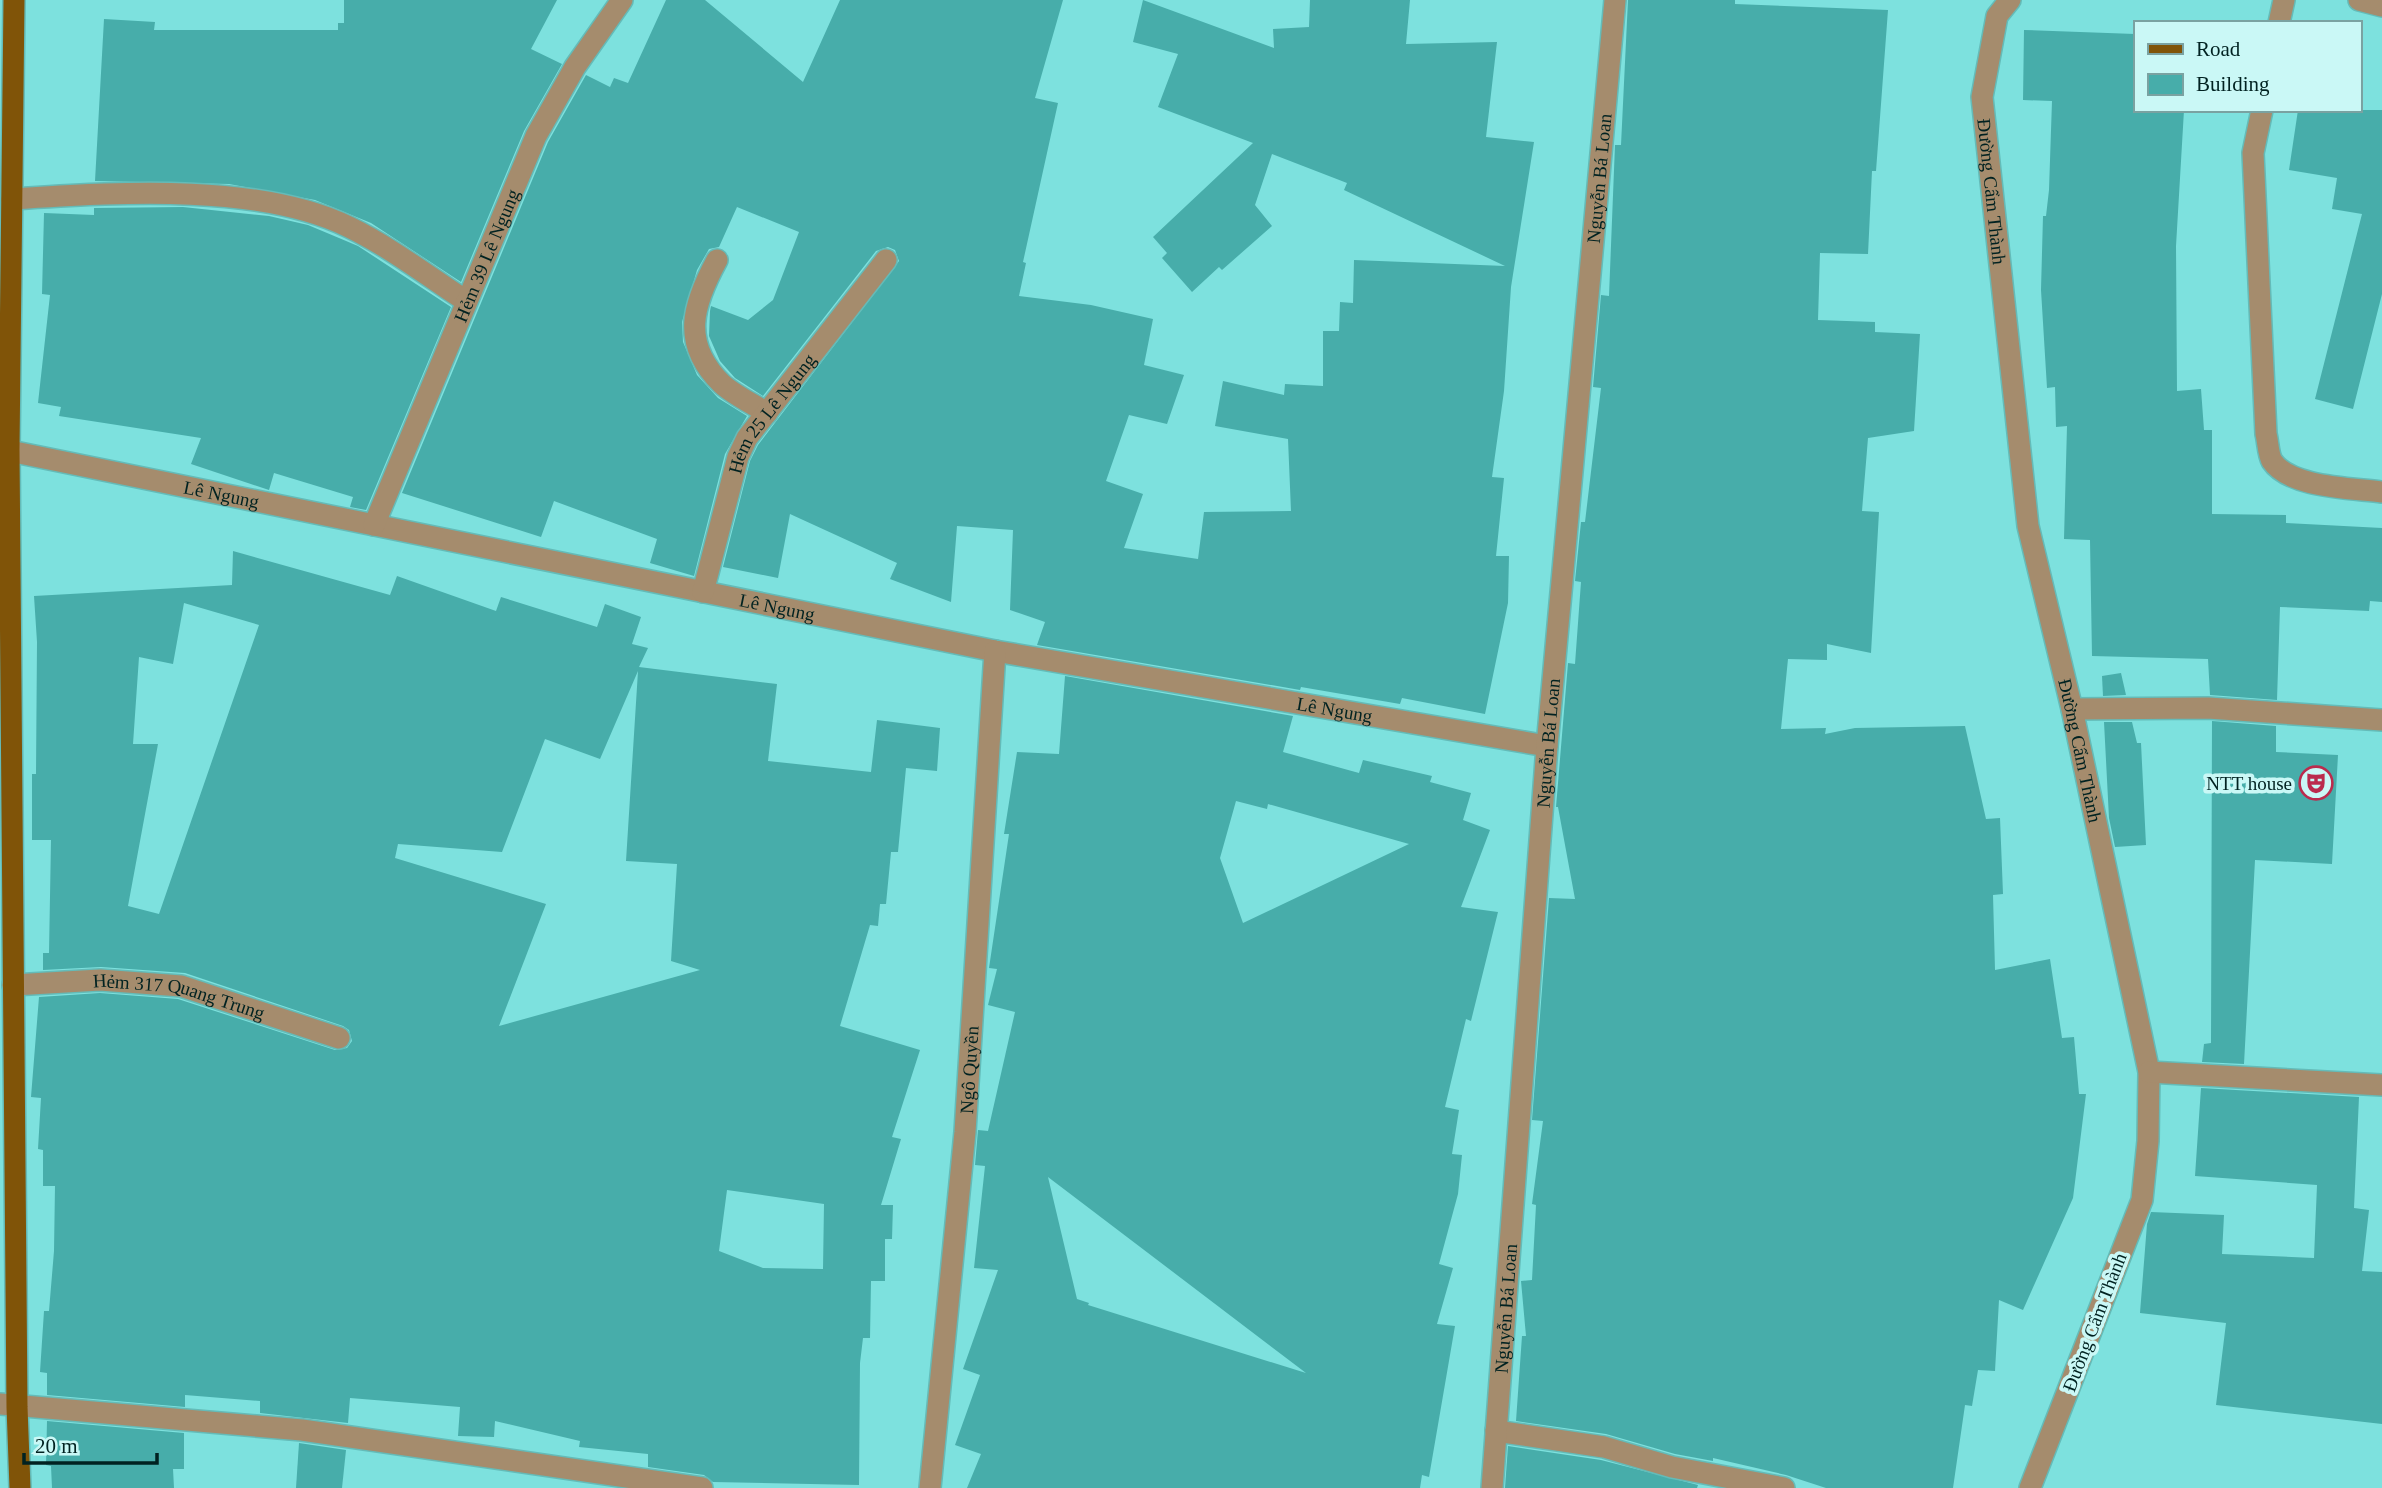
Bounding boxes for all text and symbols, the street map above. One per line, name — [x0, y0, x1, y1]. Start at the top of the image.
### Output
legend — [2134, 21, 2361, 112]
text: Road — [2196, 37, 2241, 61]
text: Building — [2196, 72, 2270, 96]
street label: Nguyễn Bá Loan — [1583, 112, 1616, 244]
street label: Đường Cẩm Thành — [1973, 117, 2010, 266]
street label: Hẻm 39 Lê Ngung — [450, 186, 524, 325]
street label: Hẻm 25 Lê Ngung — [724, 349, 820, 476]
street label: Lê Ngung — [182, 477, 261, 512]
street label: Lê Ngung — [737, 589, 817, 625]
street label: Đường Cẩm Thành — [2054, 676, 2106, 825]
street label: Nguyễn Bá Loan — [1532, 677, 1564, 809]
street label: Lê Ngung — [1295, 693, 1375, 727]
theatre icon: NTT house — [2297, 764, 2335, 802]
place label: NTT house — [2206, 773, 2292, 794]
street label: Hẻm 317 Quang Trung — [92, 970, 268, 1024]
street label: Ngô Quyền — [956, 1025, 983, 1115]
street label: Nguyễn Bá Loan — [1491, 1243, 1521, 1374]
street label: Đường Cẩm Thành — [2058, 1250, 2131, 1394]
scale bar — [24, 1422, 158, 1466]
text: 20 m — [35, 1434, 78, 1458]

